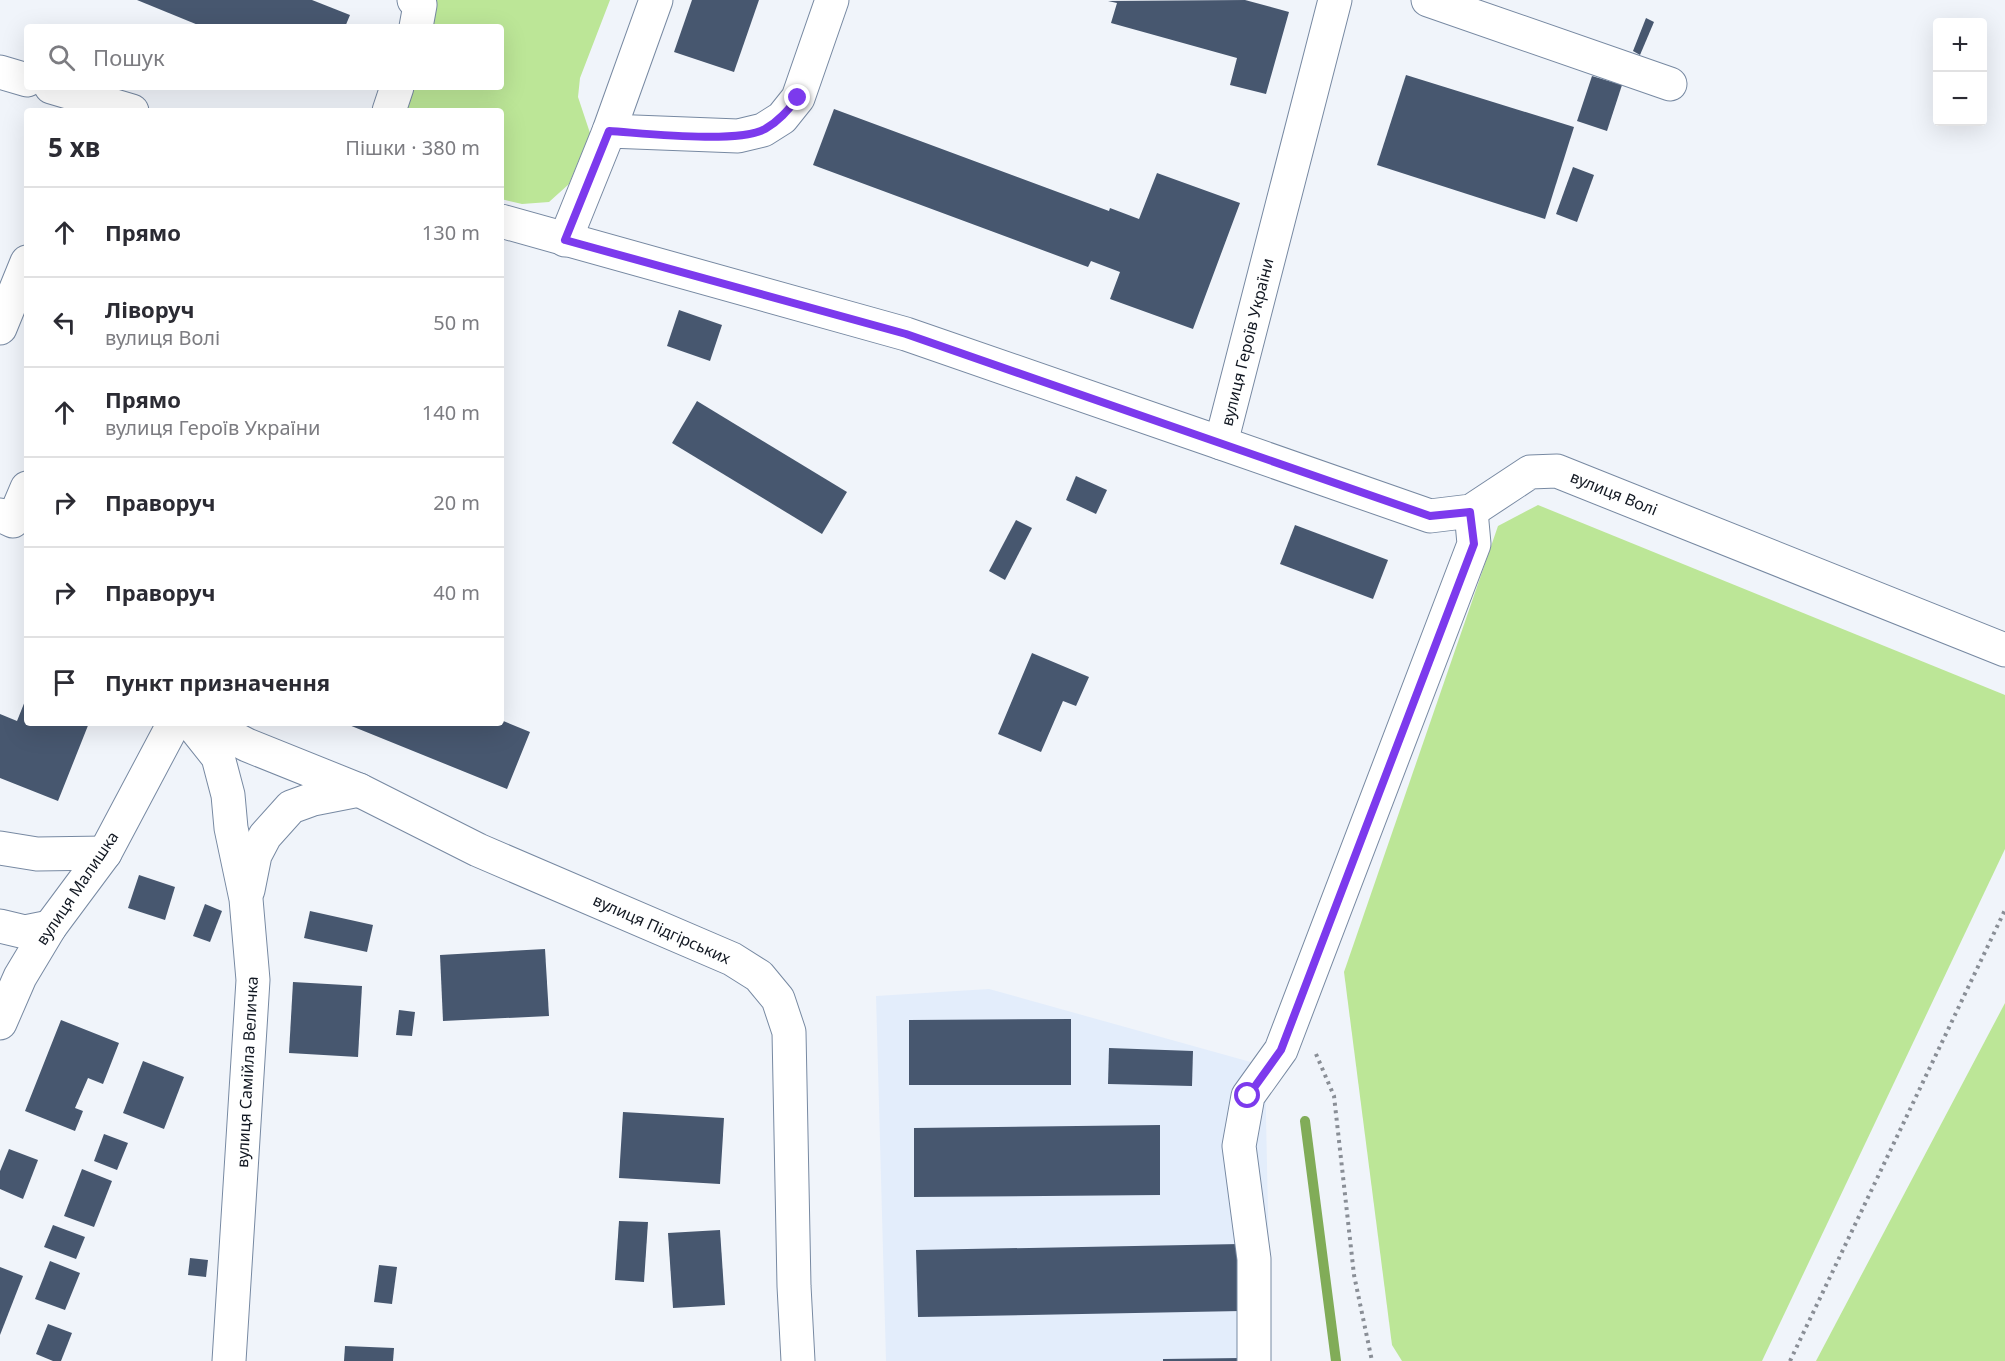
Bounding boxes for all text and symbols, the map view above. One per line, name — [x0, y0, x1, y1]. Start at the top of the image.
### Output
map controls — [1933, 18, 1987, 126]
button: + — [1933, 18, 1987, 72]
search box — [24, 24, 504, 90]
icon: search — [45, 41, 78, 74]
text: Пошук — [93, 42, 165, 72]
button: − — [1933, 72, 1987, 126]
route end — [784, 84, 810, 110]
text: 5 хв — [48, 129, 100, 165]
text: Пішки · 380 m — [345, 134, 480, 161]
icon: ahead — [48, 216, 81, 249]
text: Прямо — [105, 217, 181, 247]
text: 130 m — [422, 219, 480, 246]
street label: вулиця Героїв України — [1215, 256, 1279, 428]
text: Ліворуч — [105, 294, 195, 324]
icon: left — [48, 306, 81, 339]
text: 50 m — [433, 309, 480, 336]
text: вулиця Волі — [105, 324, 220, 351]
text: Прямо — [105, 384, 181, 414]
icon: ahead — [48, 396, 81, 429]
text: 140 m — [422, 399, 480, 426]
text: вулиця Героїв України — [105, 414, 320, 441]
street label: вулиця Волі — [1567, 466, 1661, 520]
icon: right — [48, 486, 81, 519]
text: Праворуч — [105, 487, 216, 517]
text: 20 m — [433, 489, 480, 516]
icon: right — [48, 576, 81, 609]
text: Праворуч — [105, 577, 216, 607]
text: 40 m — [433, 579, 480, 606]
icon: arrive — [48, 666, 81, 699]
text: Пункт призначення — [105, 667, 330, 697]
street label: вулиця Малишка — [31, 827, 123, 949]
street label: вулиця Підгірських — [590, 889, 735, 970]
street label: вулиця Самійла Величка — [231, 976, 263, 1168]
route start — [1234, 1082, 1260, 1108]

